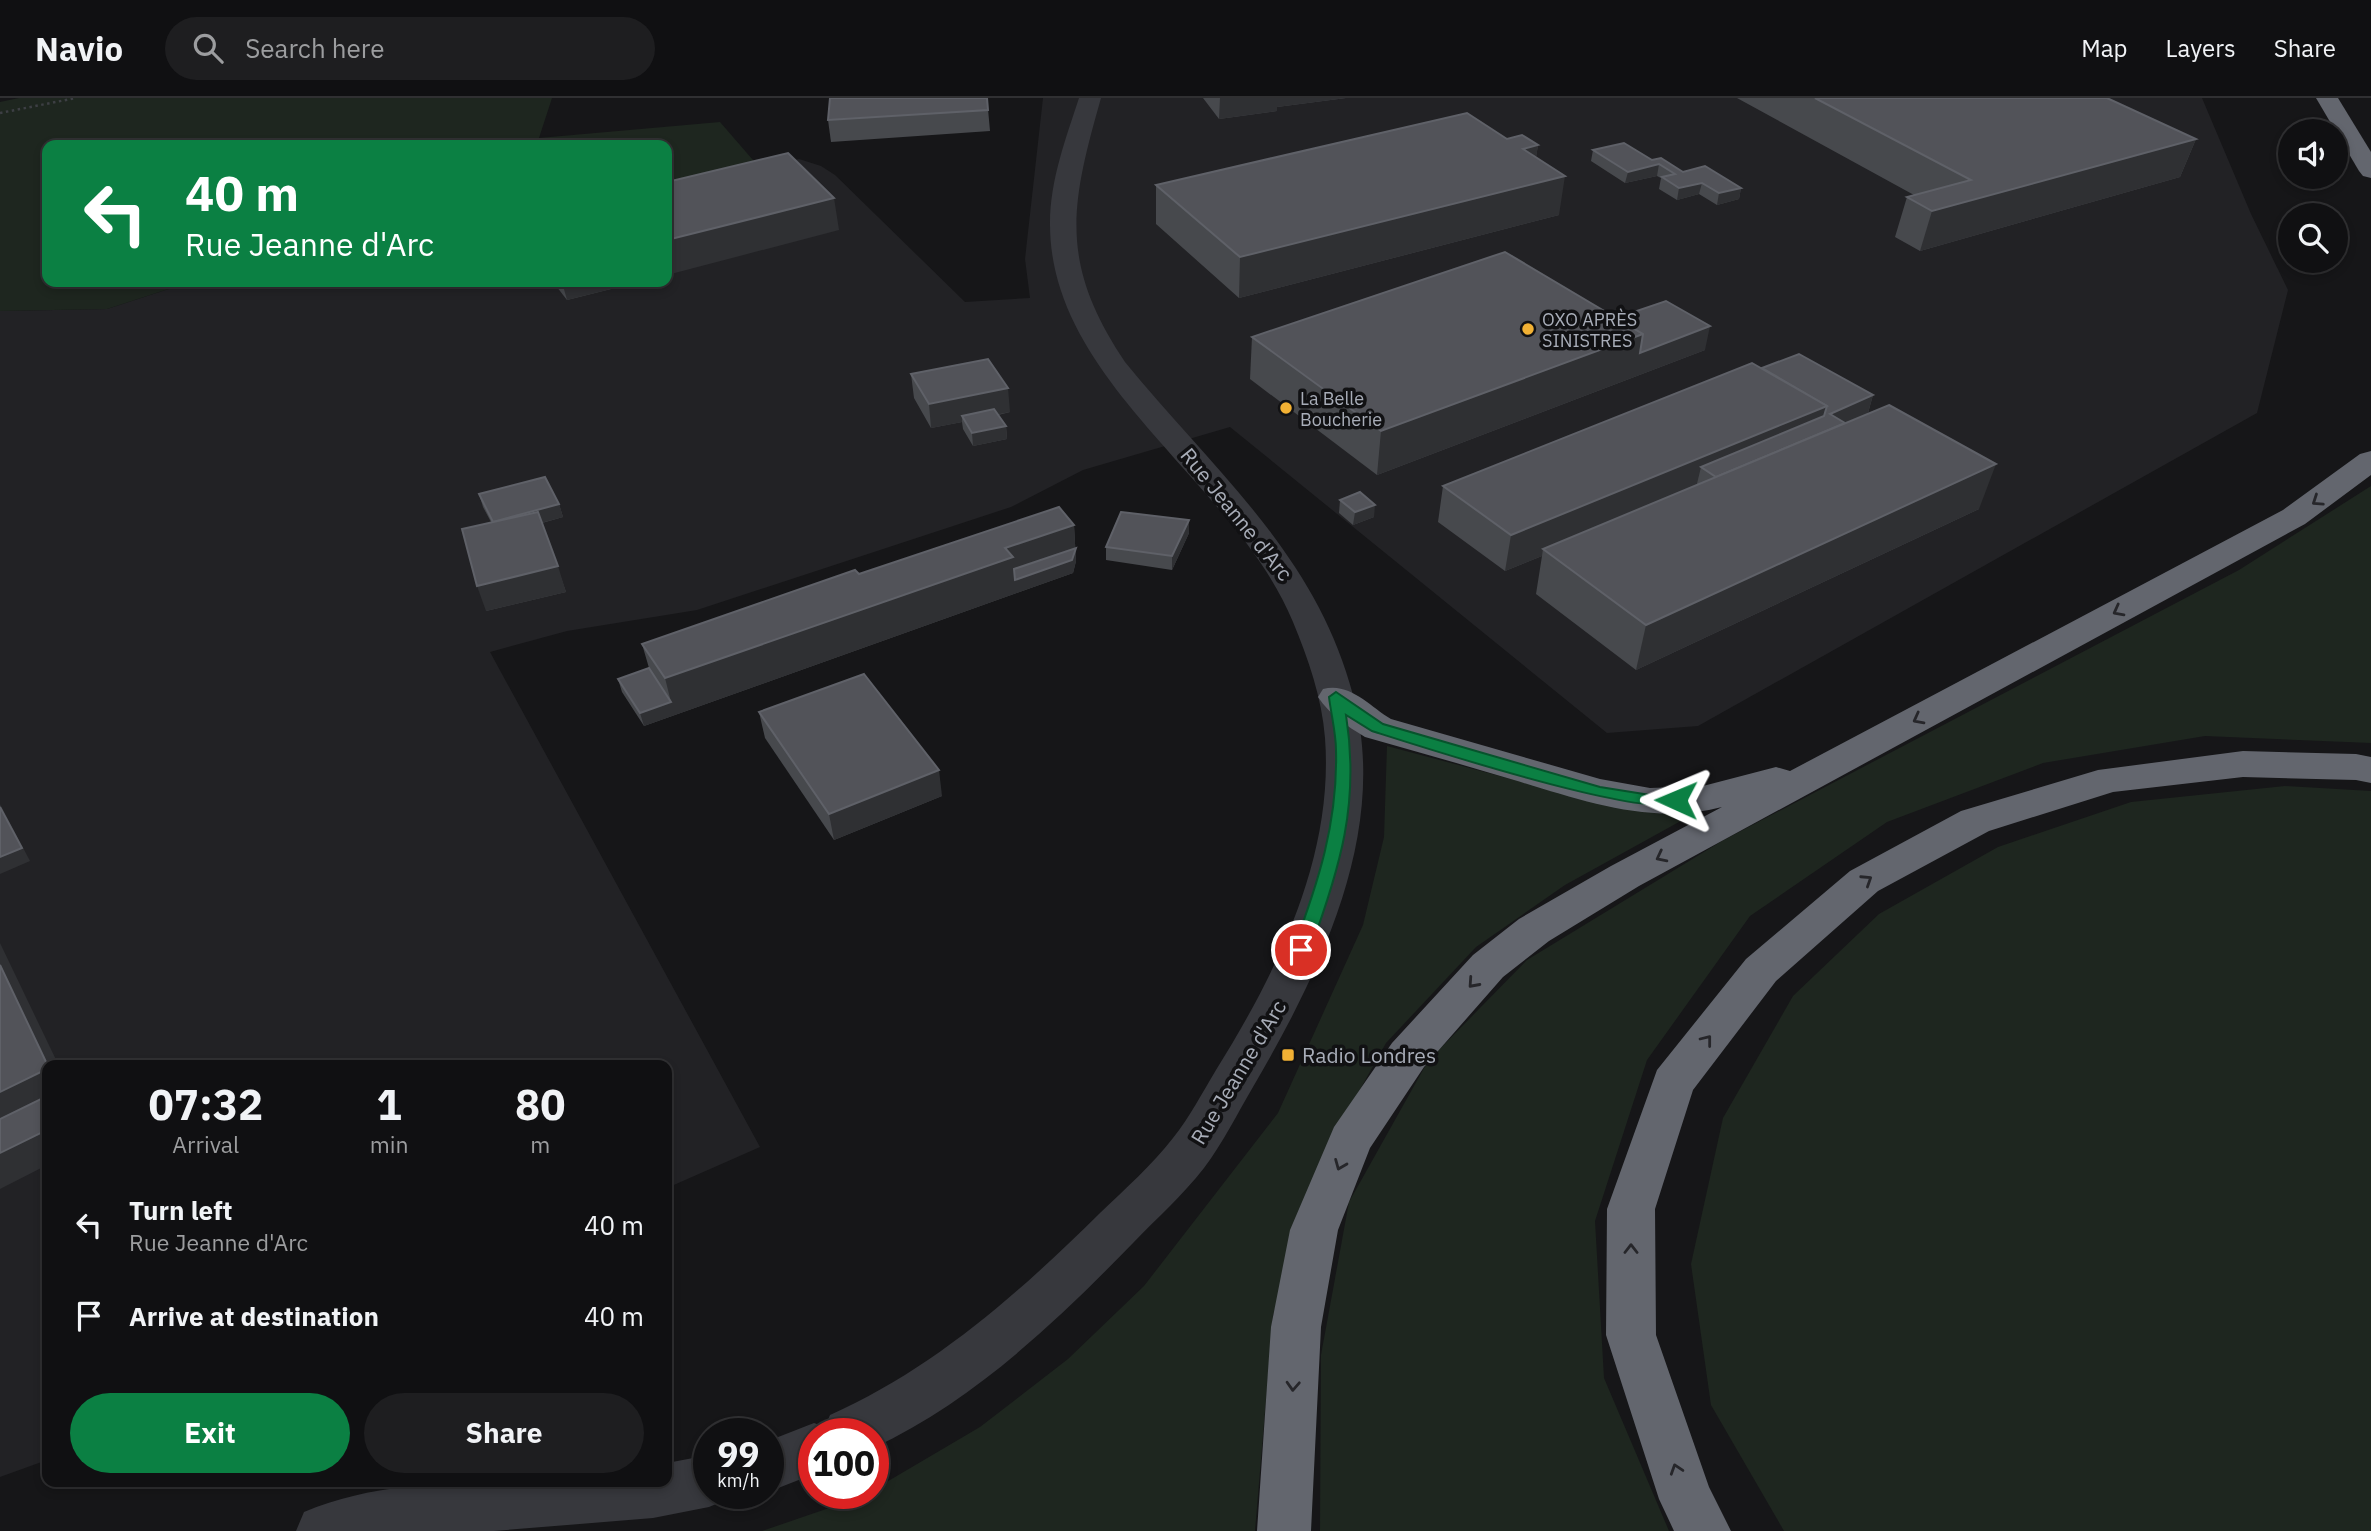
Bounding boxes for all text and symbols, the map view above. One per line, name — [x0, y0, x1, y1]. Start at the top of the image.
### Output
search box — [165, 17, 655, 80]
text: Navio — [35, 27, 123, 70]
icon: search — [189, 29, 227, 67]
text: Search here — [245, 31, 385, 65]
text: Map — [2081, 32, 2128, 64]
text: Layers — [2166, 32, 2236, 64]
text: Share — [2274, 32, 2336, 64]
map controls — [2278, 119, 2348, 273]
button: sound — [2278, 119, 2348, 189]
text: 40 m — [185, 161, 299, 224]
icon: left — [70, 168, 161, 259]
button: search — [2278, 203, 2348, 273]
text: Rue Jeanne d'Arc — [185, 223, 434, 265]
place label: OXO APRÈS SINISTRES — [1542, 308, 1637, 352]
marker: OXO APRÈS SINISTRES — [1520, 321, 1536, 337]
place label: La Belle Boucherie — [1300, 387, 1382, 431]
marker: La Belle Boucherie — [1278, 400, 1294, 416]
street label: Rue Jeanne d'Arc — [1175, 442, 1299, 586]
one-way arrow — [2312, 493, 2325, 506]
one-way arrow — [2113, 603, 2125, 616]
one-way arrow — [1912, 711, 1925, 724]
position arrow — [1639, 763, 1713, 837]
one-way arrow — [1656, 849, 1669, 863]
one-way arrow — [1859, 876, 1872, 889]
pin — [1271, 920, 1331, 980]
icon: arrive — [1282, 931, 1320, 969]
one-way arrow — [1469, 974, 1481, 987]
street label: Rue Jeanne d'Arc — [1184, 995, 1292, 1149]
one-way arrow — [1698, 1035, 1711, 1048]
place label: Radio Londres — [1302, 1041, 1436, 1069]
marker: Radio Londres — [1280, 1047, 1296, 1063]
text: 07:32 — [149, 1077, 263, 1132]
text: 1 — [377, 1077, 402, 1132]
text: 80 — [515, 1077, 565, 1132]
text: Arrival — [172, 1129, 239, 1159]
text: min — [370, 1129, 409, 1159]
text: m — [530, 1129, 550, 1159]
one-way arrow — [1335, 1159, 1349, 1171]
text: Turn left — [129, 1193, 232, 1227]
icon: left — [70, 1206, 108, 1244]
text: 40 m — [584, 1208, 644, 1242]
text: Rue Jeanne d'Arc — [129, 1227, 308, 1257]
one-way arrow — [1623, 1243, 1639, 1254]
icon: arrive — [70, 1297, 108, 1335]
text: Arrive at destination — [129, 1299, 379, 1333]
text: 40 m — [584, 1299, 644, 1333]
one-way arrow — [1285, 1381, 1300, 1392]
button: Exit — [70, 1393, 350, 1473]
button: Share — [364, 1393, 644, 1473]
speed limit sign: 100 — [798, 1418, 889, 1509]
text: 99 — [717, 1431, 760, 1477]
one-way arrow — [1670, 1464, 1684, 1476]
text: km/h — [717, 1469, 760, 1492]

